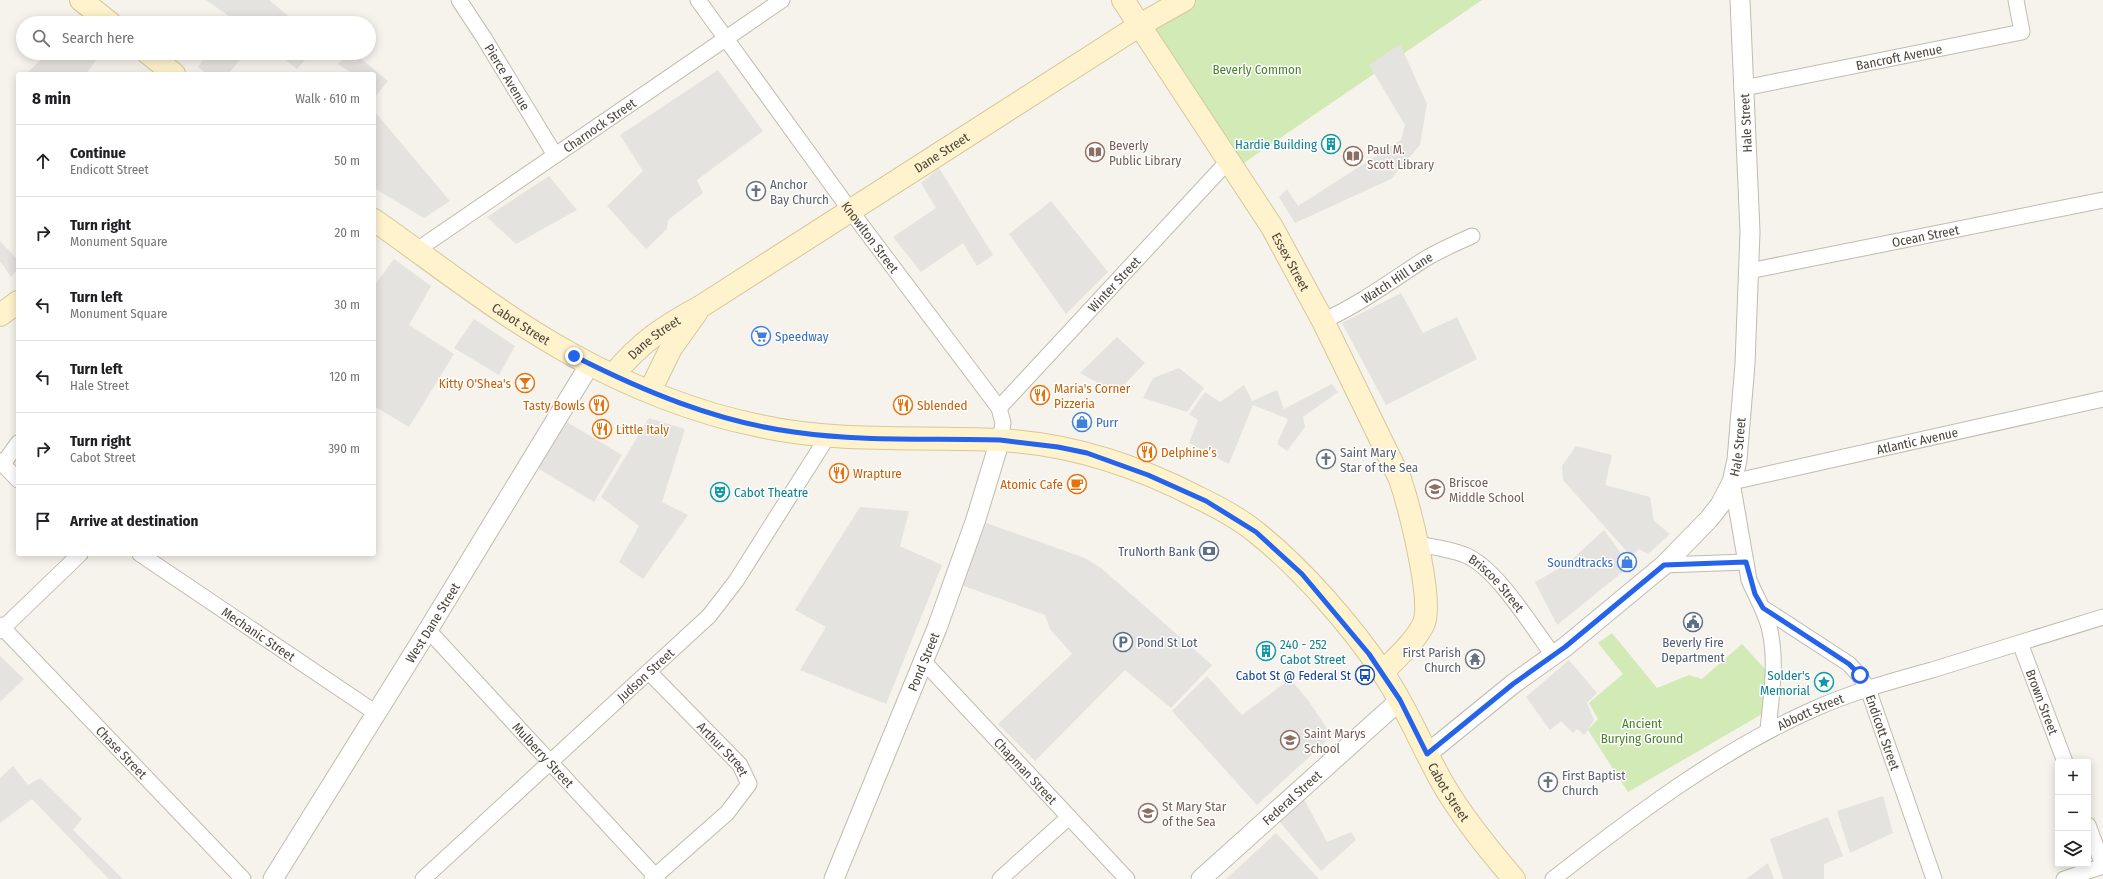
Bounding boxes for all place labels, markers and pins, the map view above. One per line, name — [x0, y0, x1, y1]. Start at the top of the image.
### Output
building icon: Hardie Building — [1320, 133, 1342, 155]
place label: Hardie Building — [1235, 137, 1318, 152]
place label: Beverly Public Library — [1109, 138, 1182, 168]
library icon: Beverly Public Library — [1084, 141, 1106, 163]
place label: Paul M. Scott Library — [1367, 142, 1434, 172]
library icon: Paul M. Scott Library — [1342, 145, 1364, 167]
place label: Anchor Bay Church — [770, 177, 829, 207]
church icon: Anchor Bay Church — [745, 180, 767, 202]
supermarket icon: Speedway — [750, 325, 772, 347]
place label: Speedway — [775, 329, 829, 344]
bar icon: Kitty O'Shea's — [514, 372, 536, 394]
place label: Kitty O'Shea's — [439, 376, 511, 391]
place label: Maria's Corner Pizzeria — [1054, 381, 1131, 411]
restaurant icon: Maria's Corner Pizzeria — [1029, 384, 1051, 406]
restaurant icon: Tasty Bowls — [588, 394, 610, 416]
restaurant icon: Sblended — [892, 394, 914, 416]
place label: Tasty Bowls — [523, 398, 585, 413]
place label: Sblended — [917, 398, 967, 413]
shop icon: Purr — [1071, 411, 1093, 433]
place label: Purr — [1096, 415, 1119, 430]
restaurant icon: Little Italy — [591, 418, 613, 440]
place label: Little Italy — [616, 422, 669, 437]
restaurant icon: Delphine’s — [1136, 441, 1158, 463]
place label: Delphine’s — [1161, 445, 1217, 460]
place label: Saint Mary Star of the Sea — [1340, 445, 1418, 475]
church icon: Saint Mary Star of the Sea — [1315, 448, 1337, 470]
restaurant icon: Wrapture — [828, 462, 850, 484]
place label: Wrapture — [853, 466, 902, 481]
cafe icon: Atomic Cafe — [1066, 473, 1088, 495]
place label: Briscoe Middle School — [1449, 475, 1525, 505]
place label: Atomic Cafe — [1000, 477, 1063, 492]
school or university icon: Briscoe Middle School — [1424, 478, 1446, 500]
theatre icon: Cabot Theatre — [709, 481, 731, 503]
place label: Cabot Theatre — [734, 485, 808, 500]
bank icon: TruNorth Bank — [1198, 540, 1220, 562]
place label: TruNorth Bank — [1118, 544, 1196, 559]
shop icon: Soundtracks — [1616, 551, 1638, 573]
place label: Soundtracks — [1547, 555, 1613, 570]
public building icon: Beverly Fire Department — [1682, 611, 1704, 633]
parking icon: Pond St Lot — [1112, 631, 1134, 653]
place label: Pond St Lot — [1137, 635, 1198, 650]
place label: Beverly Fire Department — [1661, 635, 1725, 665]
place label: 240 - 252 Cabot Street — [1280, 637, 1347, 667]
building icon: 240 - 252 Cabot Street — [1255, 640, 1277, 662]
place label: First Parish Church — [1403, 645, 1461, 675]
temple icon: First Parish Church — [1464, 648, 1486, 670]
bus stop icon: Cabot St @ Federal St — [1354, 664, 1376, 686]
place label: Cabot St @ Federal St — [1236, 668, 1352, 683]
place label: Solder's Memorial — [1760, 668, 1811, 698]
place icon: Solder's Memorial — [1813, 671, 1835, 693]
place label: Saint Marys School — [1304, 726, 1366, 756]
school or university icon: Saint Marys School — [1279, 729, 1301, 751]
place label: First Baptist Church — [1562, 768, 1626, 798]
church icon: First Baptist Church — [1537, 771, 1559, 793]
place label: St Mary Star of the Sea — [1162, 799, 1227, 829]
school or university icon: St Mary Star of the Sea — [1137, 802, 1159, 824]

